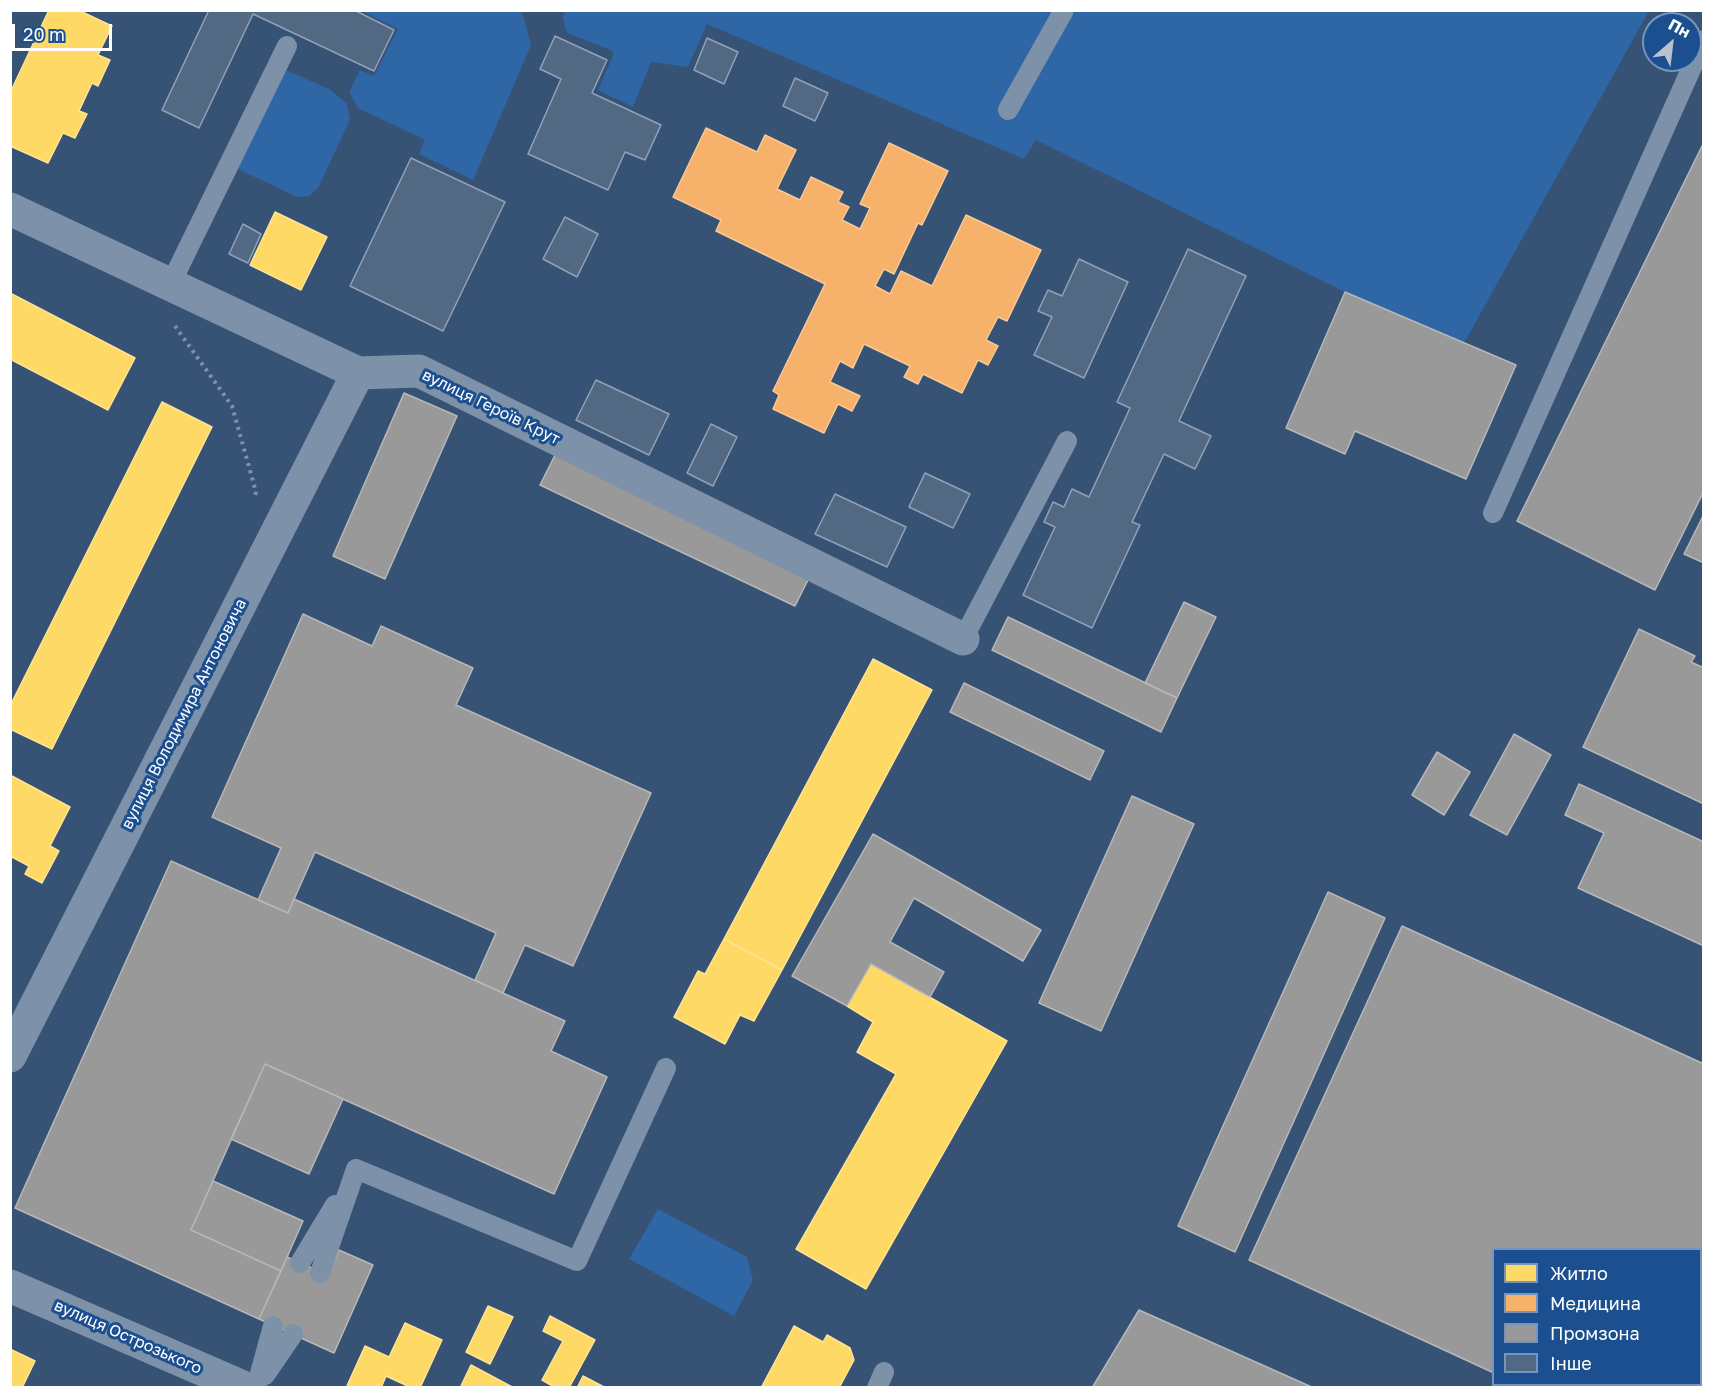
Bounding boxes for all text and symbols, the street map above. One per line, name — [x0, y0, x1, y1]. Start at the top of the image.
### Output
scale bar — [15, 12, 116, 50]
north arrow — [1642, 12, 1702, 72]
text: Пн — [1665, 14, 1694, 42]
text: 20 m — [23, 23, 65, 45]
street label: вулиця Героїв Крут — [419, 365, 563, 449]
street label: вулиця Володимира Антоновича — [117, 596, 251, 832]
legend — [1492, 1248, 1702, 1386]
text: Житло — [1550, 1262, 1608, 1284]
text: Медицина — [1550, 1292, 1641, 1314]
street label: вулиця Острозького — [51, 1296, 205, 1378]
text: Промзона — [1550, 1322, 1640, 1344]
text: Інше — [1550, 1352, 1592, 1374]

